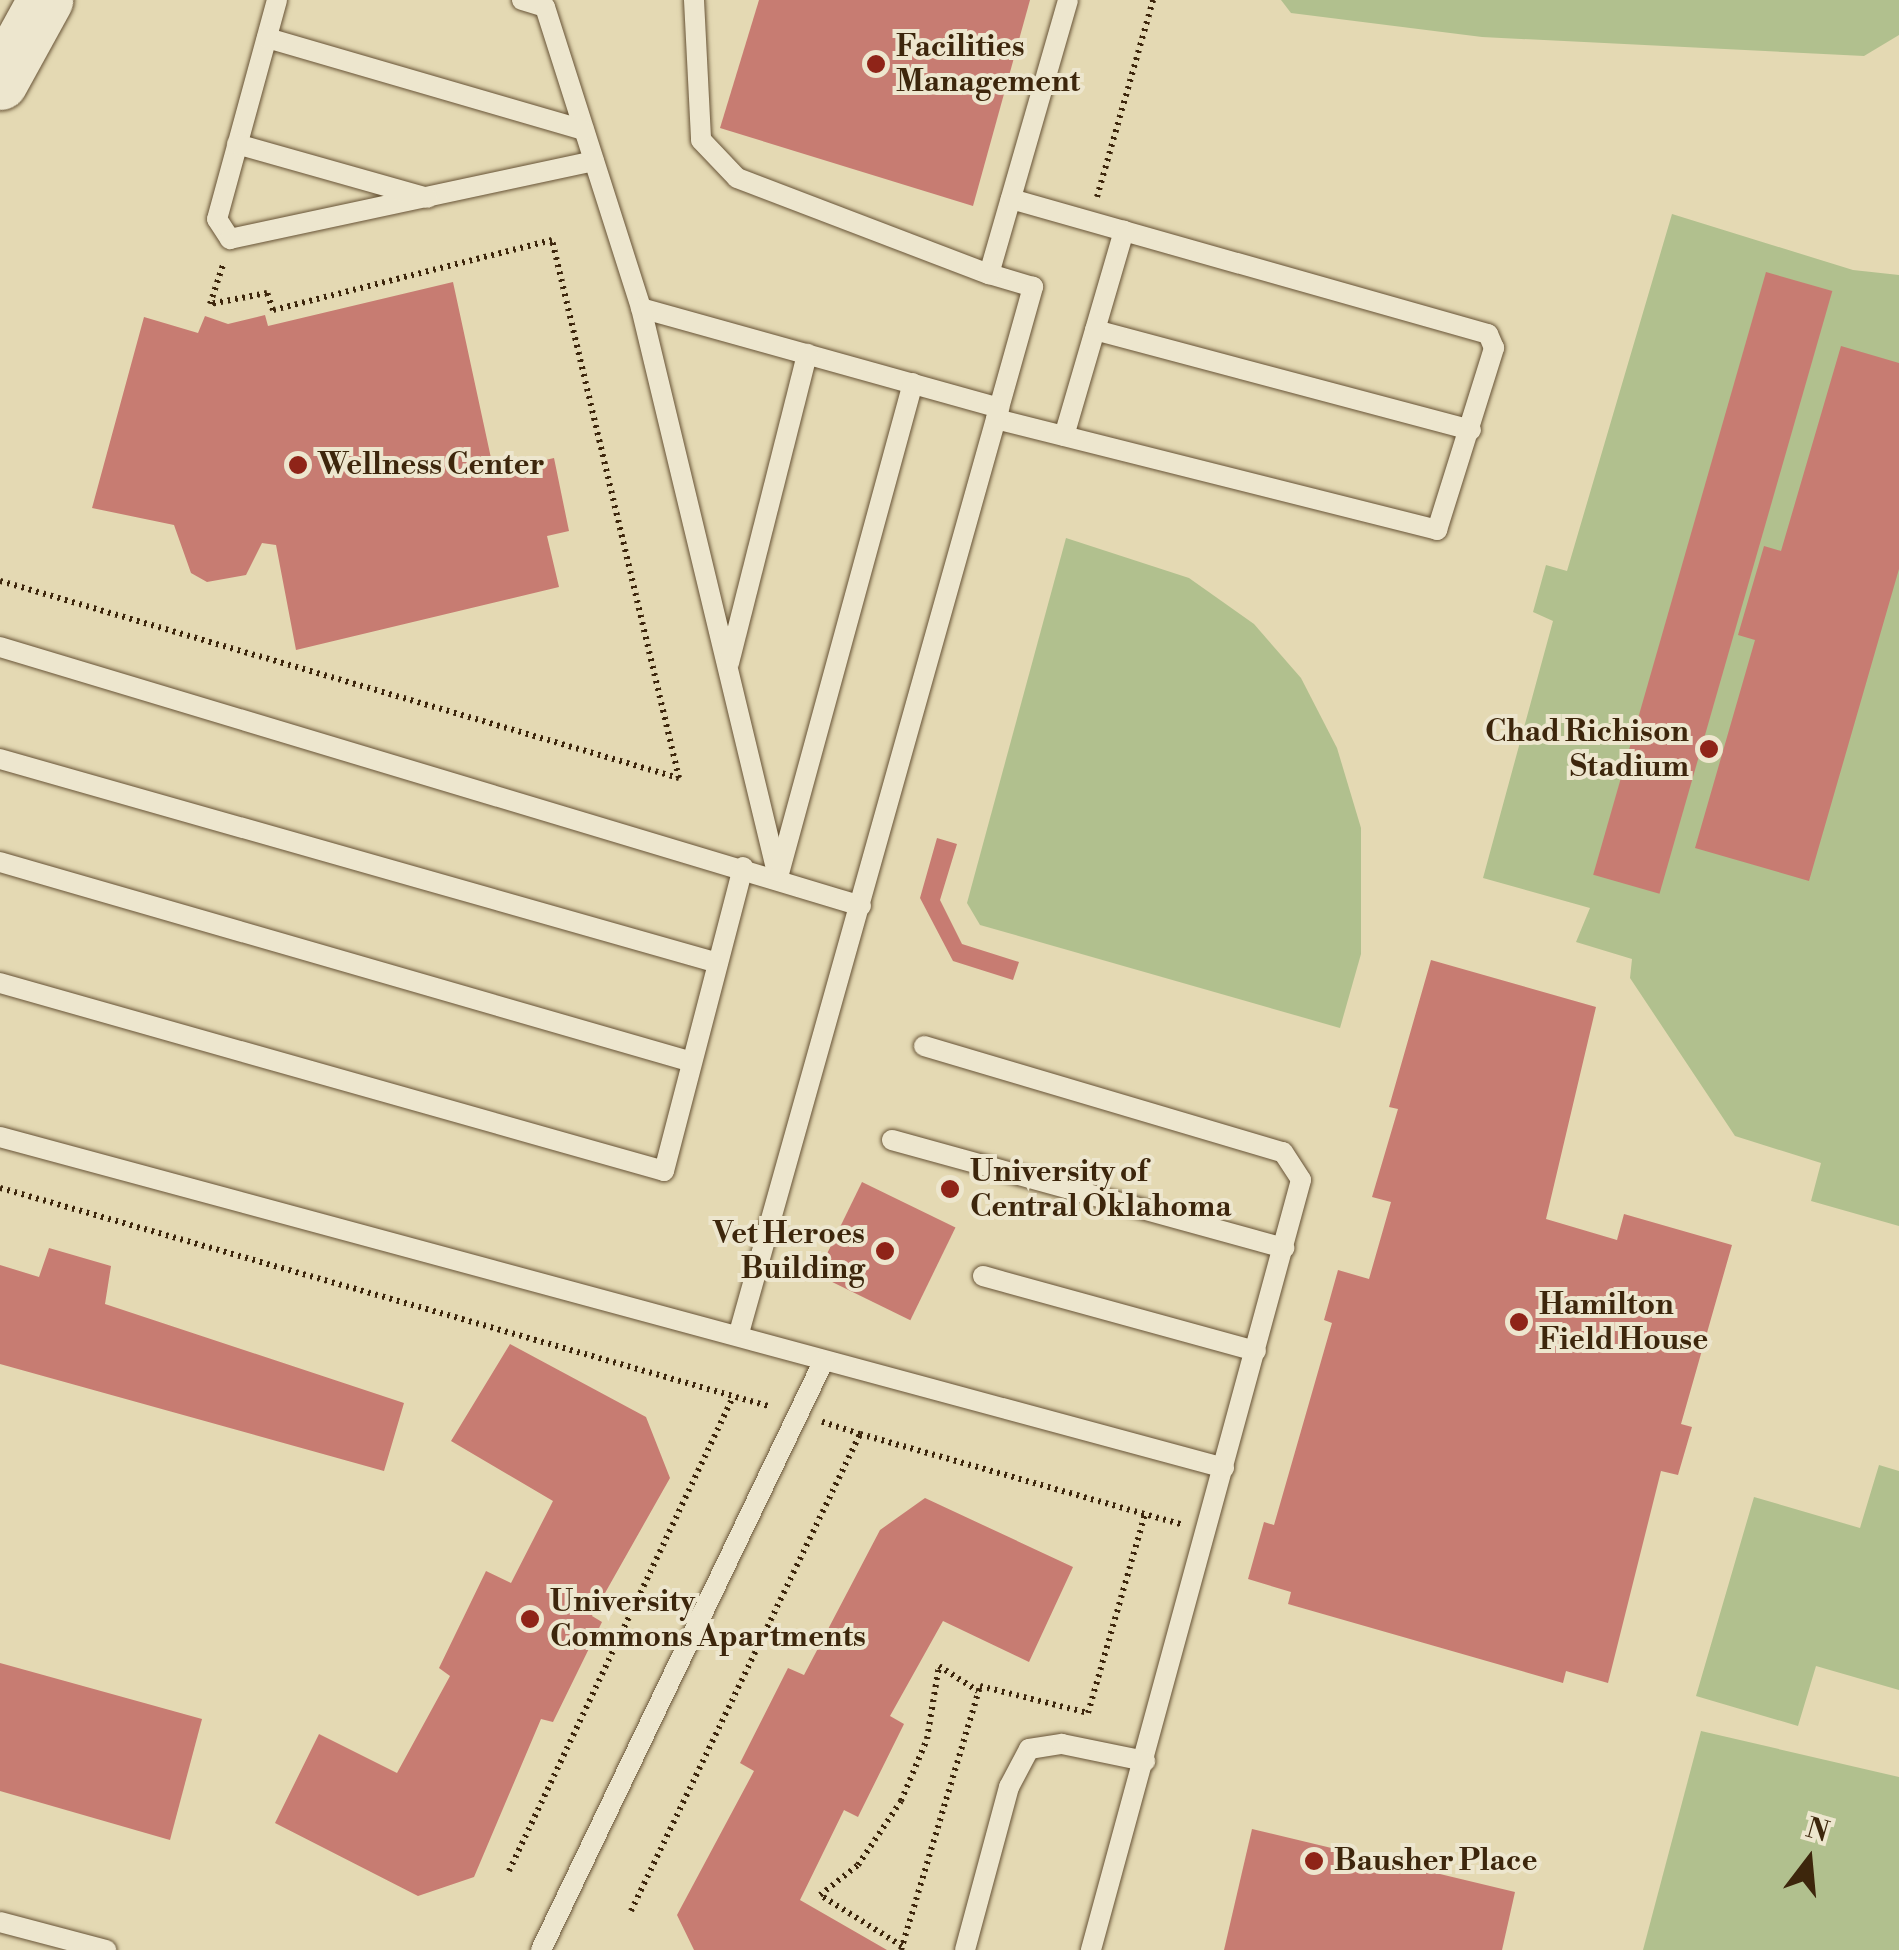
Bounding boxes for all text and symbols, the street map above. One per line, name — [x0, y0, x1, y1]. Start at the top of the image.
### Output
place label: Facilities Management — [896, 29, 1080, 100]
marker: Facilities Management — [865, 53, 887, 75]
place label: Wellness Center — [318, 447, 545, 483]
marker: Wellness Center — [287, 454, 309, 476]
place label: Chad Richison Stadium — [1485, 714, 1689, 784]
marker: Chad Richison Stadium — [1698, 738, 1720, 760]
place label: University of Central Oklahoma — [970, 1154, 1231, 1224]
marker: University of Central Oklahoma — [939, 1178, 961, 1200]
place label: Vet Heroes Building — [713, 1216, 865, 1286]
marker: Vet Heroes Building — [874, 1240, 896, 1262]
place label: Hamilton Field House — [1539, 1287, 1708, 1358]
marker: Hamilton Field House — [1508, 1311, 1530, 1333]
place label: University Commons Apartments — [550, 1584, 866, 1654]
marker: University Commons Apartments — [519, 1608, 541, 1630]
north arrow — [1759, 1810, 1859, 1910]
text: N — [1802, 1811, 1833, 1851]
place label: Bausher Place — [1334, 1843, 1537, 1879]
marker: Bausher Place — [1303, 1850, 1325, 1872]

